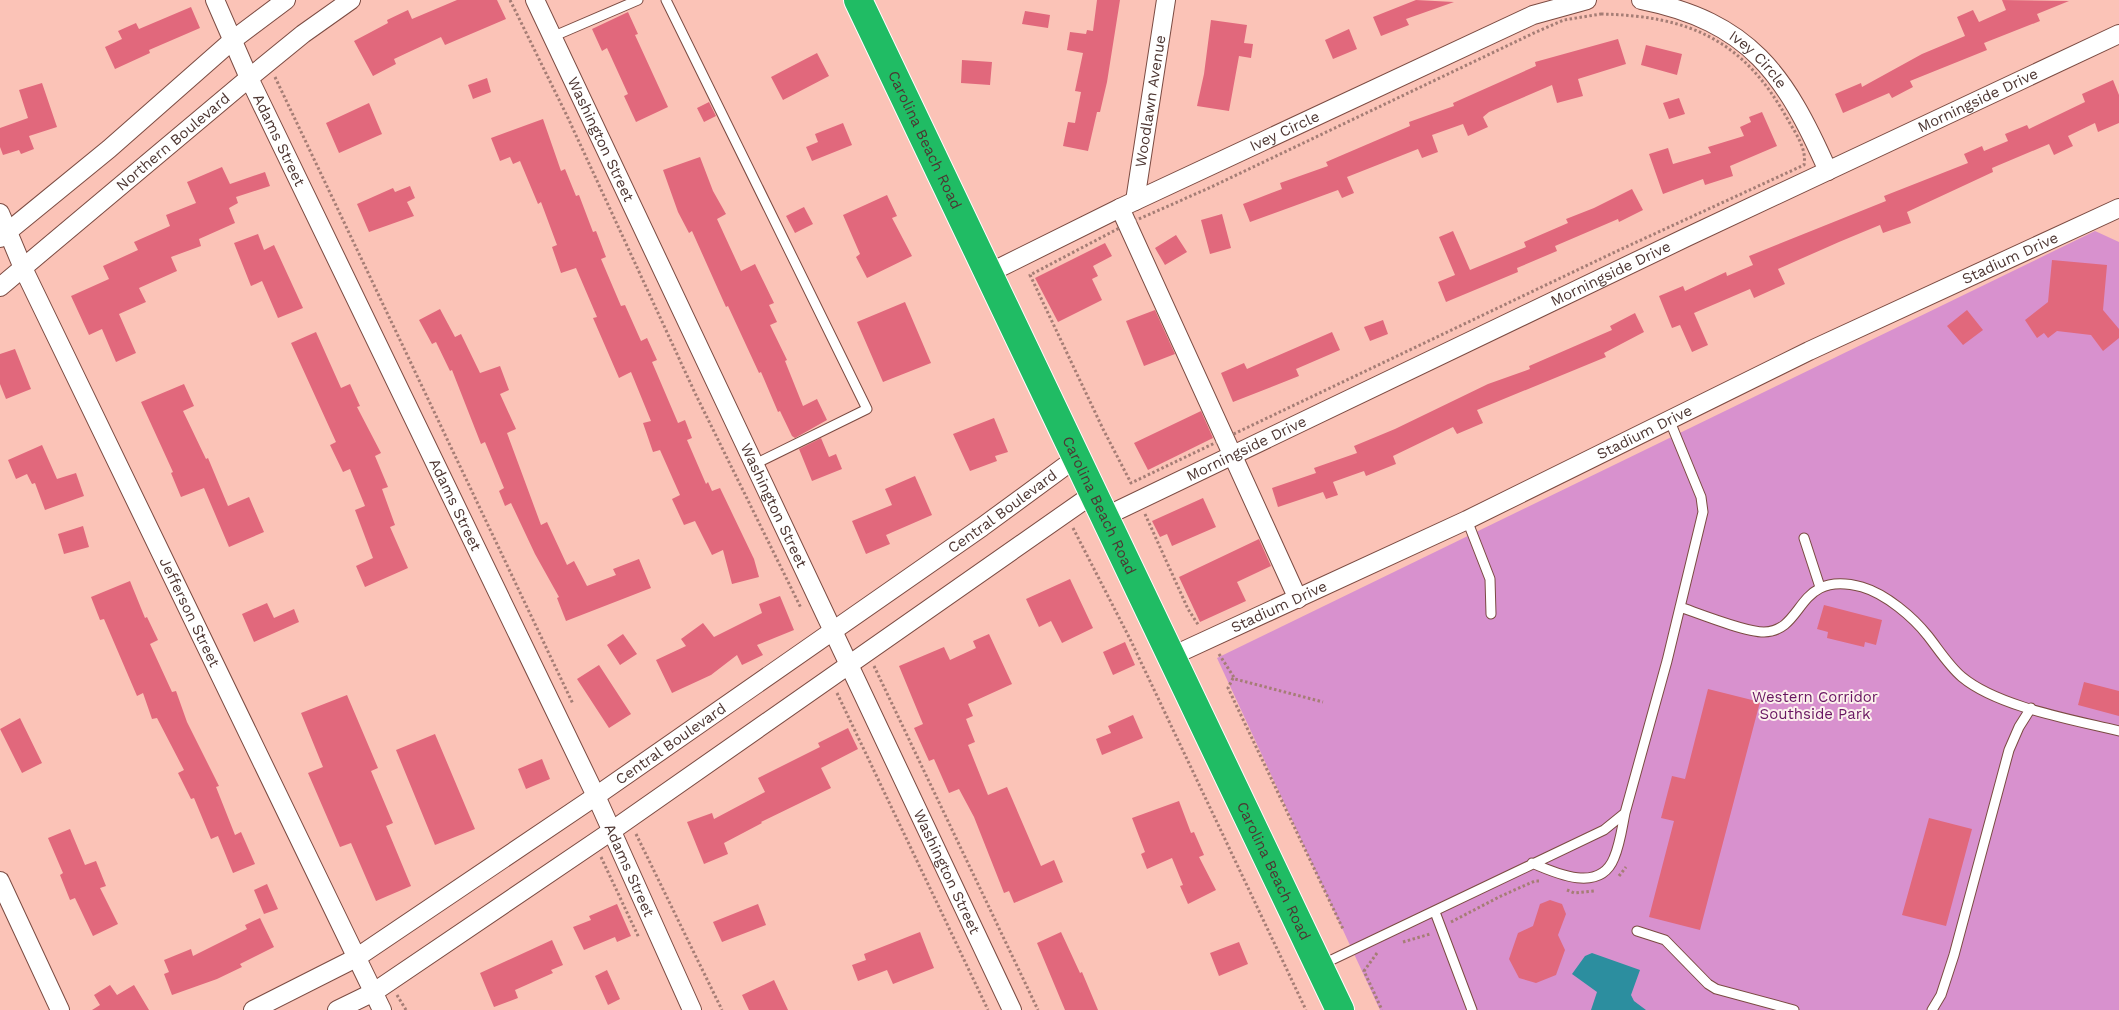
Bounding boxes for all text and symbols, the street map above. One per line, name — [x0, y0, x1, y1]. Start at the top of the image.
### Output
street label: Ivey Circle — [1726, 27, 1791, 92]
street label: Woodlawn Avenue — [1131, 34, 1169, 169]
street label: Morningside Drive — [1915, 64, 2041, 136]
street label: Carolina Beach Road — [884, 68, 965, 212]
street label: Washington Street — [564, 74, 638, 205]
street label: Northern Boulevard — [113, 89, 234, 195]
street label: Adams Street — [249, 91, 309, 190]
street label: Ivey Circle — [1247, 107, 1322, 155]
street label: Stadium Drive — [1959, 228, 2061, 288]
street label: Morningside Drive — [1548, 237, 1673, 310]
street label: Stadium Drive — [1594, 401, 1695, 463]
street label: Morningside Drive — [1184, 412, 1309, 485]
street label: Carolina Beach Road — [1058, 433, 1140, 578]
street label: Washington Street — [737, 440, 811, 571]
street label: Adams Street — [425, 456, 485, 554]
street label: Central Boulevard — [944, 466, 1061, 557]
street label: Jefferson Street — [155, 554, 224, 671]
street label: Stadium Drive — [1228, 577, 1330, 637]
park label: Western Corridor Southside Park — [1752, 688, 1878, 723]
street label: Central Boulevard — [612, 699, 729, 789]
street label: Carolina Beach Road — [1233, 799, 1314, 943]
street label: Washington Street — [910, 806, 984, 938]
street label: Adams Street — [601, 821, 658, 920]

